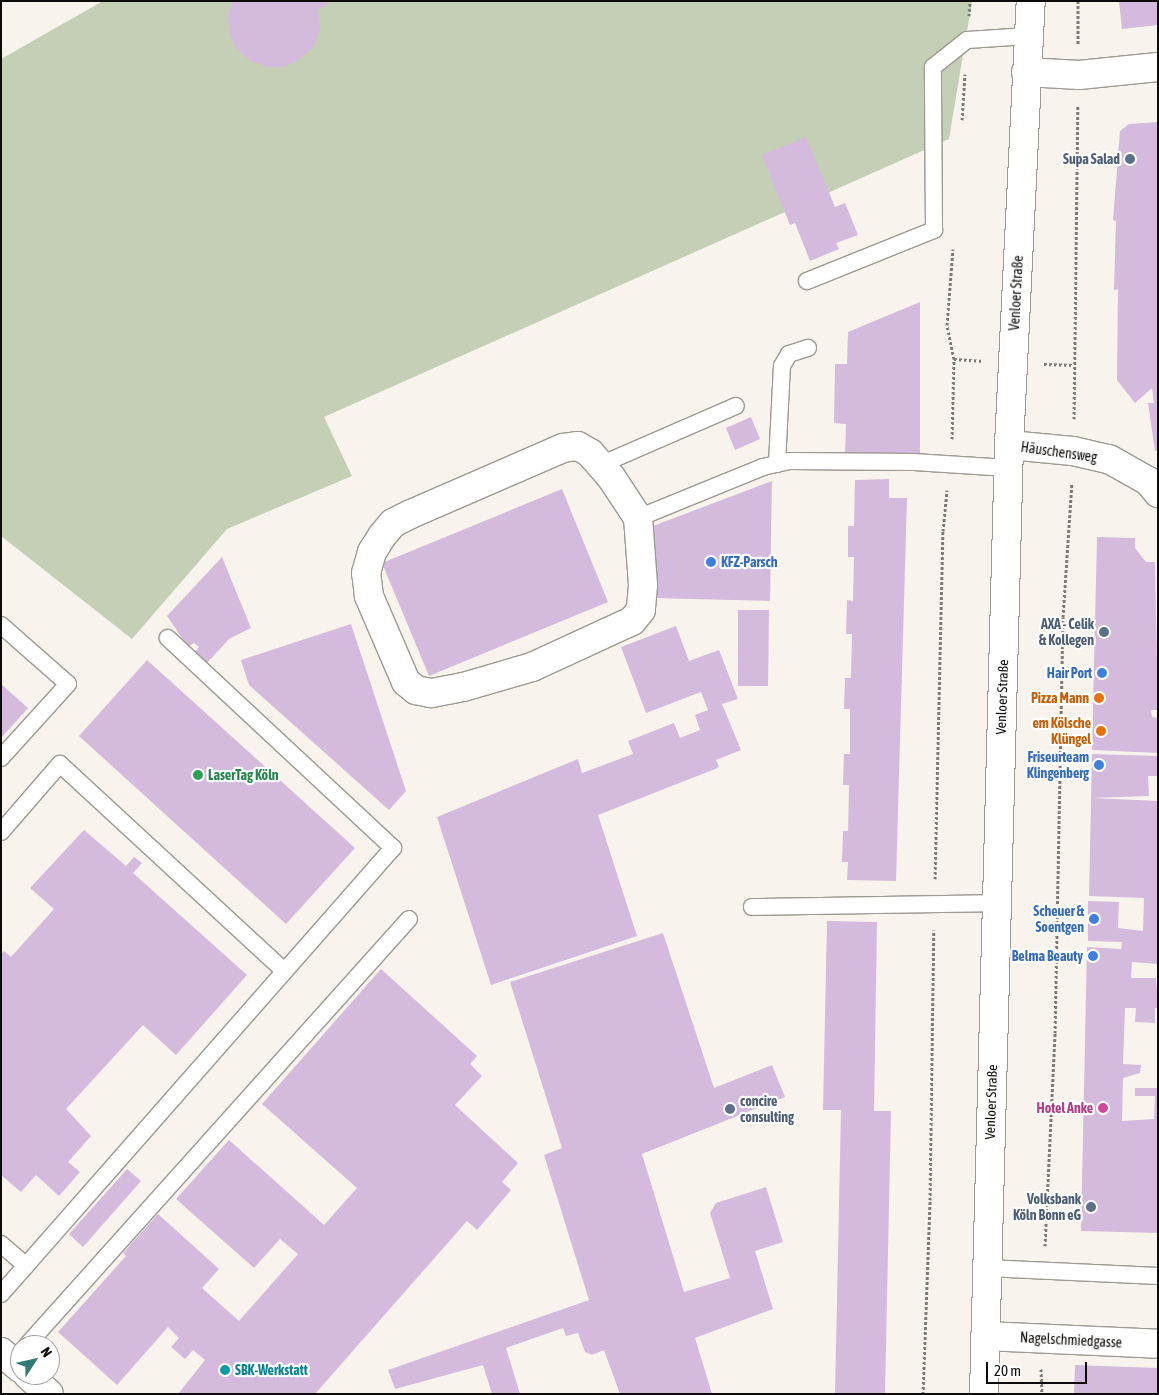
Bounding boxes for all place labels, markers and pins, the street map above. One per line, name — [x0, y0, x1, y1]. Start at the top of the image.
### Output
place label: Supa Salad — [1063, 151, 1120, 167]
marker: Supa Salad — [1124, 153, 1136, 165]
place label: KFZ-Parsch — [721, 554, 777, 570]
marker: KFZ-Parsch — [705, 556, 717, 568]
place label: AXA - Celik & Kollegen — [1039, 616, 1094, 648]
marker: AXA - Celik & Kollegen — [1098, 626, 1110, 638]
place label: Hair Port — [1047, 665, 1092, 681]
marker: Hair Port — [1096, 667, 1108, 679]
place label: Pizza Mann — [1031, 690, 1089, 706]
marker: Pizza Mann — [1093, 692, 1105, 704]
place label: em Kölsche Klüngel — [1033, 715, 1091, 748]
marker: em Kölsche Klüngel — [1095, 725, 1107, 737]
place label: Friseurteam Klingenberg — [1027, 749, 1089, 782]
marker: Friseurteam Klingenberg — [1093, 759, 1105, 771]
place label: LaserTag Köln — [208, 767, 279, 783]
marker: LaserTag Köln — [192, 769, 204, 781]
place label: Scheuer & Soentgen — [1033, 903, 1084, 936]
marker: Scheuer & Soentgen — [1088, 913, 1100, 925]
place label: Belma Beauty — [1012, 948, 1083, 964]
marker: Belma Beauty — [1087, 950, 1099, 962]
place label: concire consulting — [740, 1093, 794, 1126]
place label: Hotel Anke — [1037, 1100, 1093, 1116]
marker: Hotel Anke — [1097, 1102, 1109, 1114]
marker: concire consulting — [724, 1103, 736, 1115]
place label: Volksbank Köln Bonn eG — [1013, 1191, 1081, 1224]
marker: Volksbank Köln Bonn eG — [1085, 1201, 1097, 1213]
place label: SBK-Werkstatt — [235, 1362, 308, 1378]
marker: SBK-Werkstatt — [219, 1364, 231, 1376]

